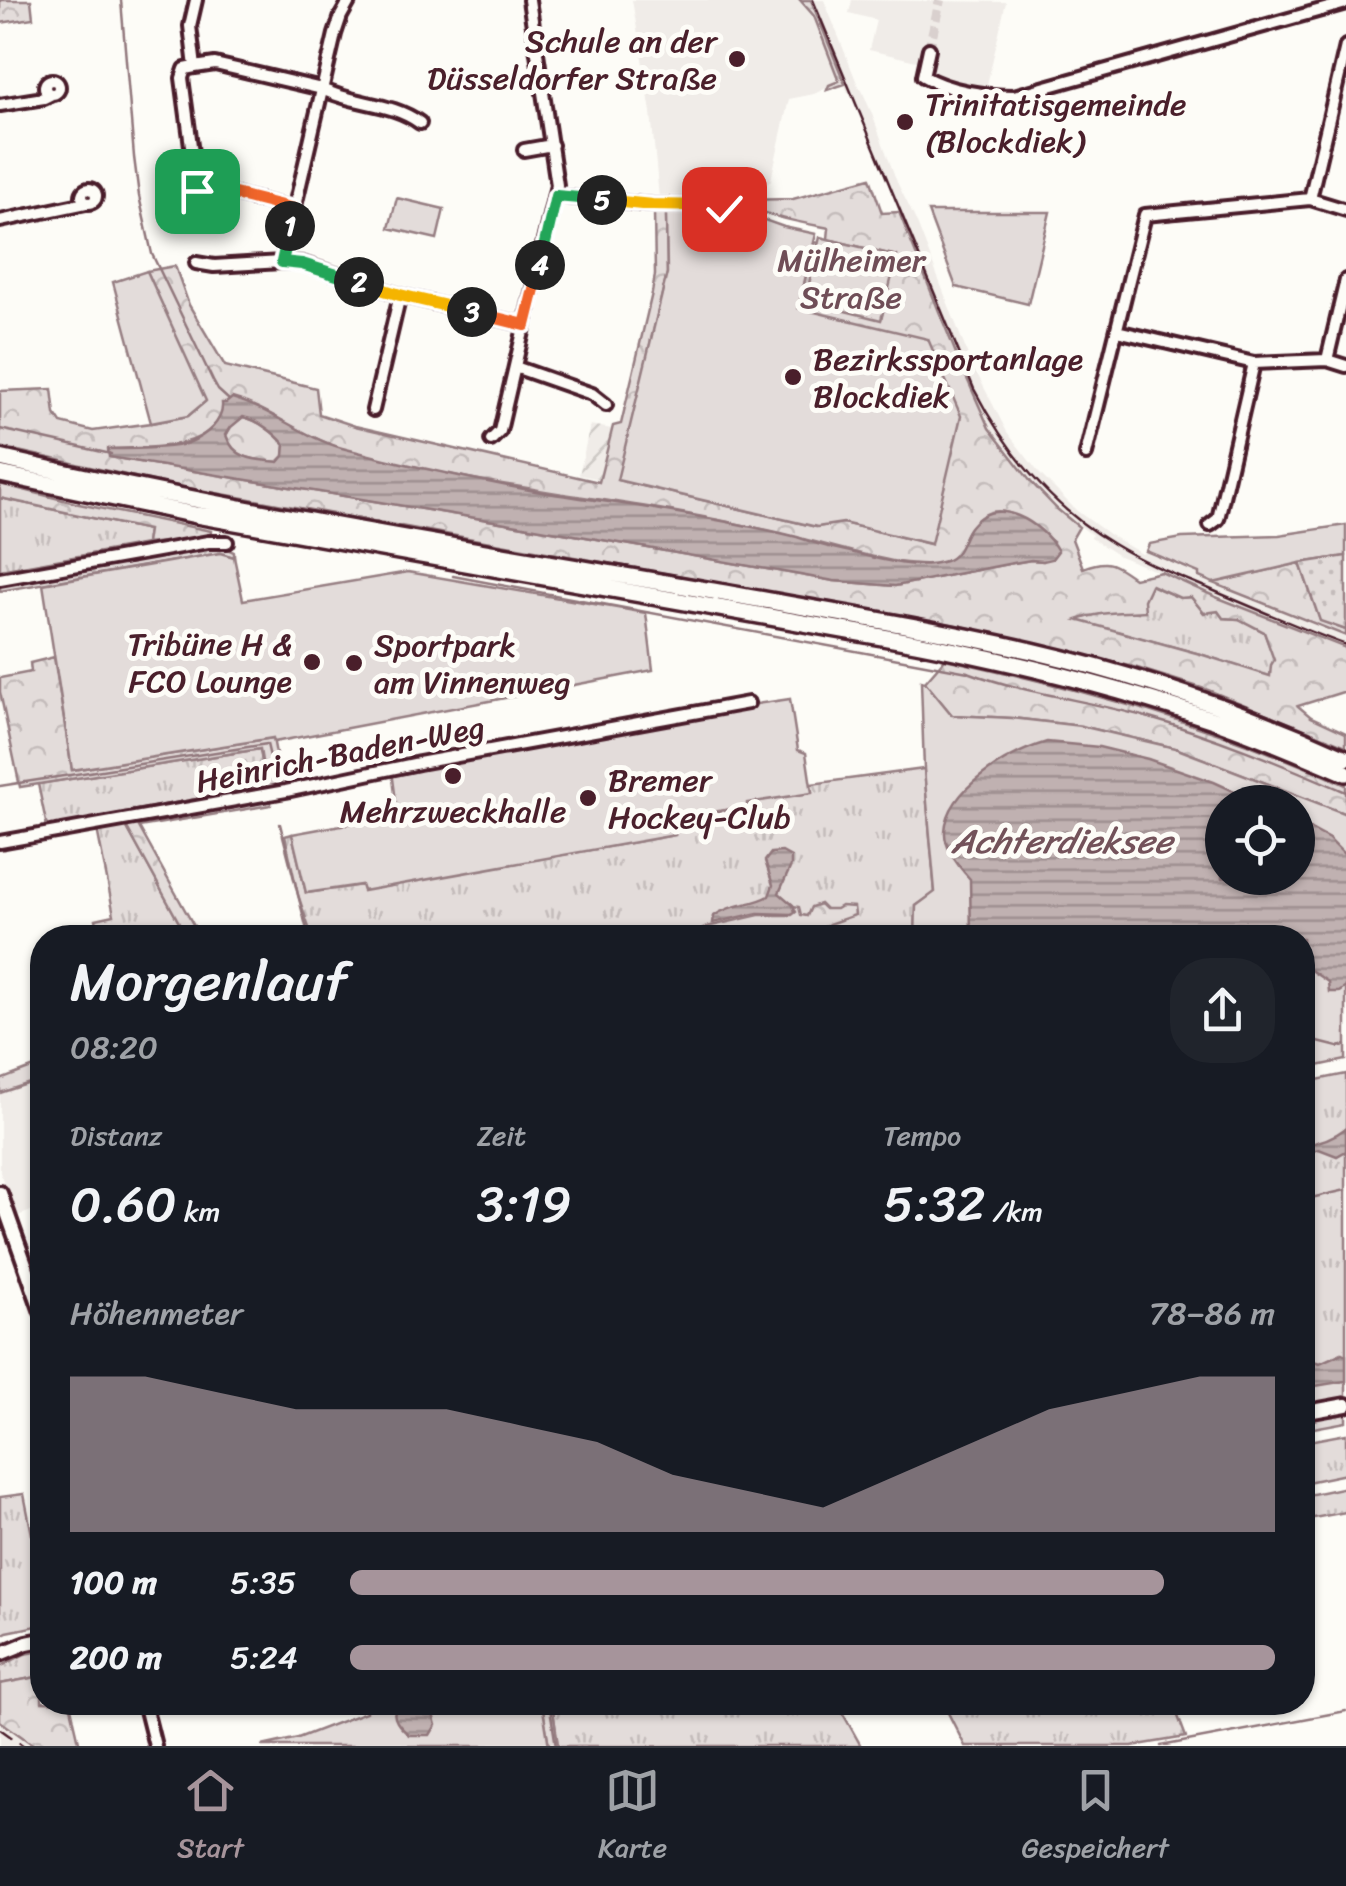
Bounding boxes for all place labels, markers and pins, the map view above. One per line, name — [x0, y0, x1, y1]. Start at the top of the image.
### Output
place label: Schule an der Düsseldorfer Straße — [427, 13, 719, 107]
marker: Schule an der Düsseldorfer Straße — [726, 48, 748, 70]
place label: Trinitatisgemeinde (Blockdiek) — [925, 76, 1186, 170]
marker: Trinitatisgemeinde (Blockdiek) — [894, 111, 916, 133]
pin — [155, 149, 240, 234]
pin — [682, 167, 767, 252]
pin: 5 — [577, 175, 627, 225]
pin: 1 — [265, 201, 315, 251]
pin: 4 — [515, 240, 565, 290]
pin: 2 — [334, 257, 384, 307]
pin: 3 — [447, 287, 497, 337]
place label: Bezirkssportanlage Blockdiek — [813, 331, 1083, 425]
marker: Bezirkssportanlage Blockdiek — [782, 366, 804, 388]
place label: Tribüne H & FCO Lounge — [127, 616, 292, 710]
place label: Sportpark am Vinnenweg — [374, 617, 571, 711]
marker: Tribüne H & FCO Lounge — [301, 651, 323, 673]
marker: Sportpark am Vinnenweg — [343, 652, 365, 674]
place label: Bremer Hockey-Club — [608, 752, 791, 846]
marker: Mehrzweckhalle — [442, 765, 464, 787]
place label: Mehrzweckhalle — [340, 783, 566, 840]
marker: Bremer Hockey-Club — [577, 787, 599, 809]

